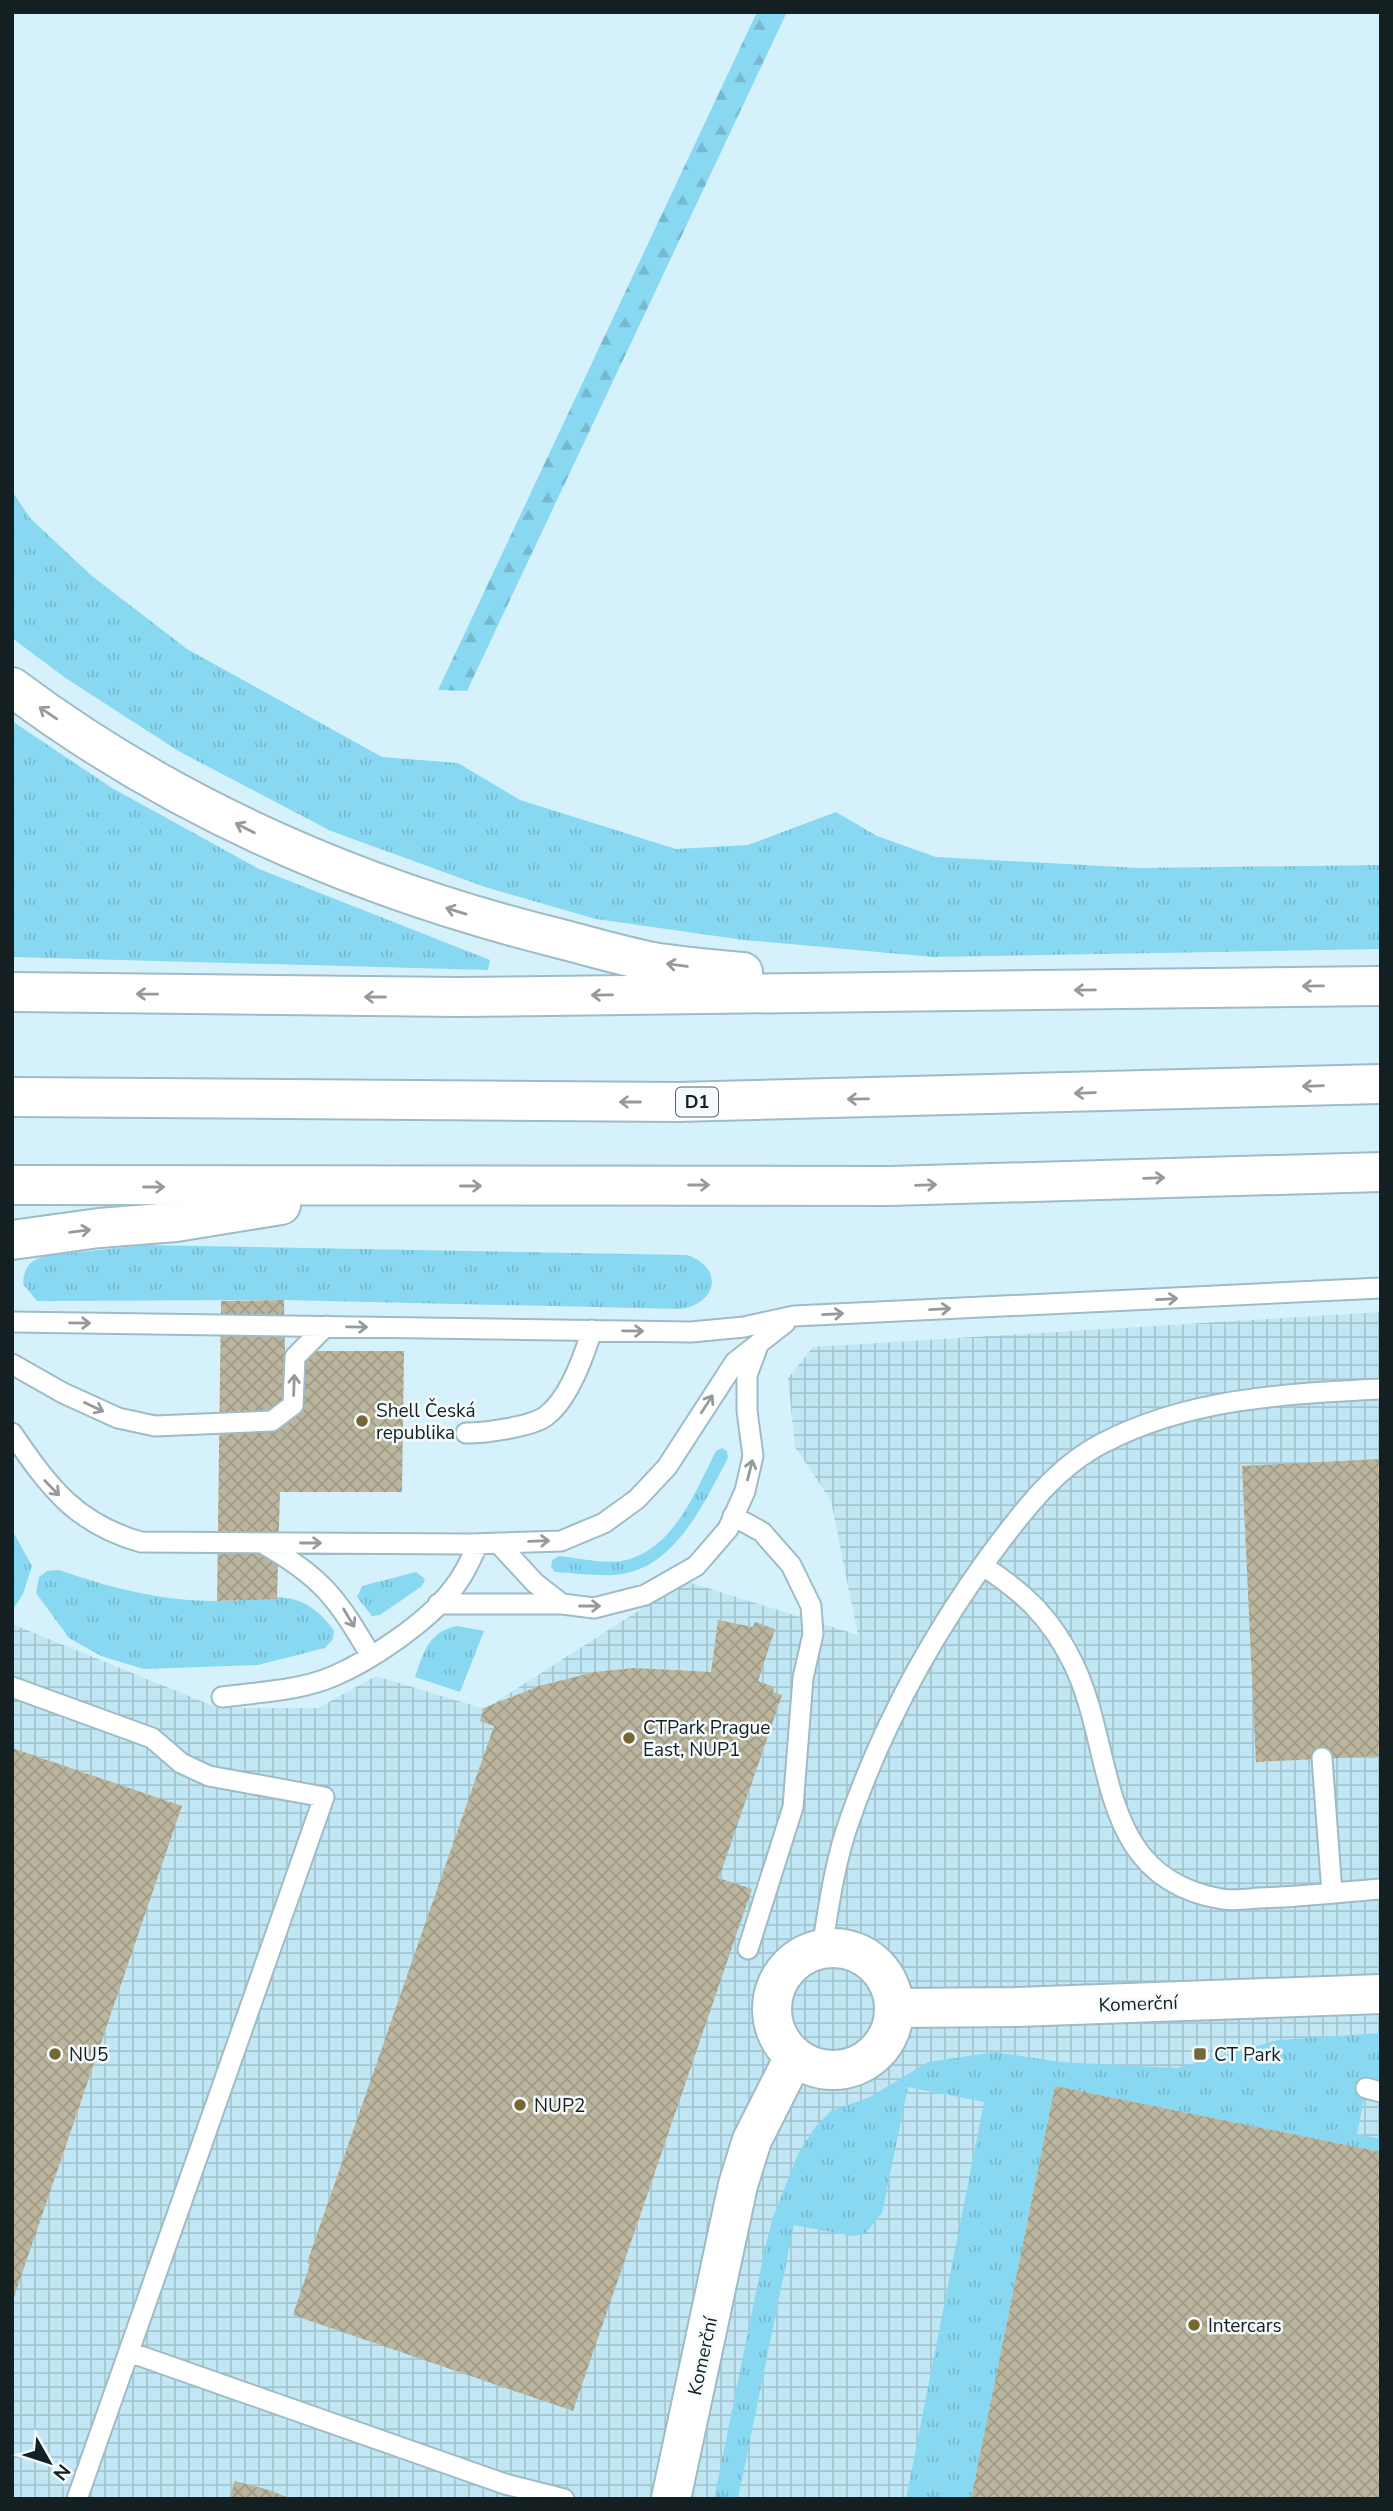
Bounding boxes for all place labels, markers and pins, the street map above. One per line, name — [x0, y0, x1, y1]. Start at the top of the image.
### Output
place label: Shell Česká republika — [376, 1398, 476, 1446]
marker: Shell Česká republika — [354, 1413, 370, 1429]
place label: CTPark Prague East, NUP1 — [643, 1715, 770, 1763]
marker: CTPark Prague East, NUP1 — [621, 1730, 637, 1746]
place label: NU5 — [69, 2042, 108, 2068]
place label: CT Park — [1214, 2042, 1281, 2068]
marker: NU5 — [47, 2046, 63, 2062]
marker: CT Park — [1192, 2046, 1208, 2062]
place label: NUP2 — [534, 2093, 585, 2119]
marker: NUP2 — [512, 2097, 528, 2113]
place label: Intercars — [1208, 2313, 1282, 2339]
marker: Intercars — [1186, 2317, 1202, 2333]

